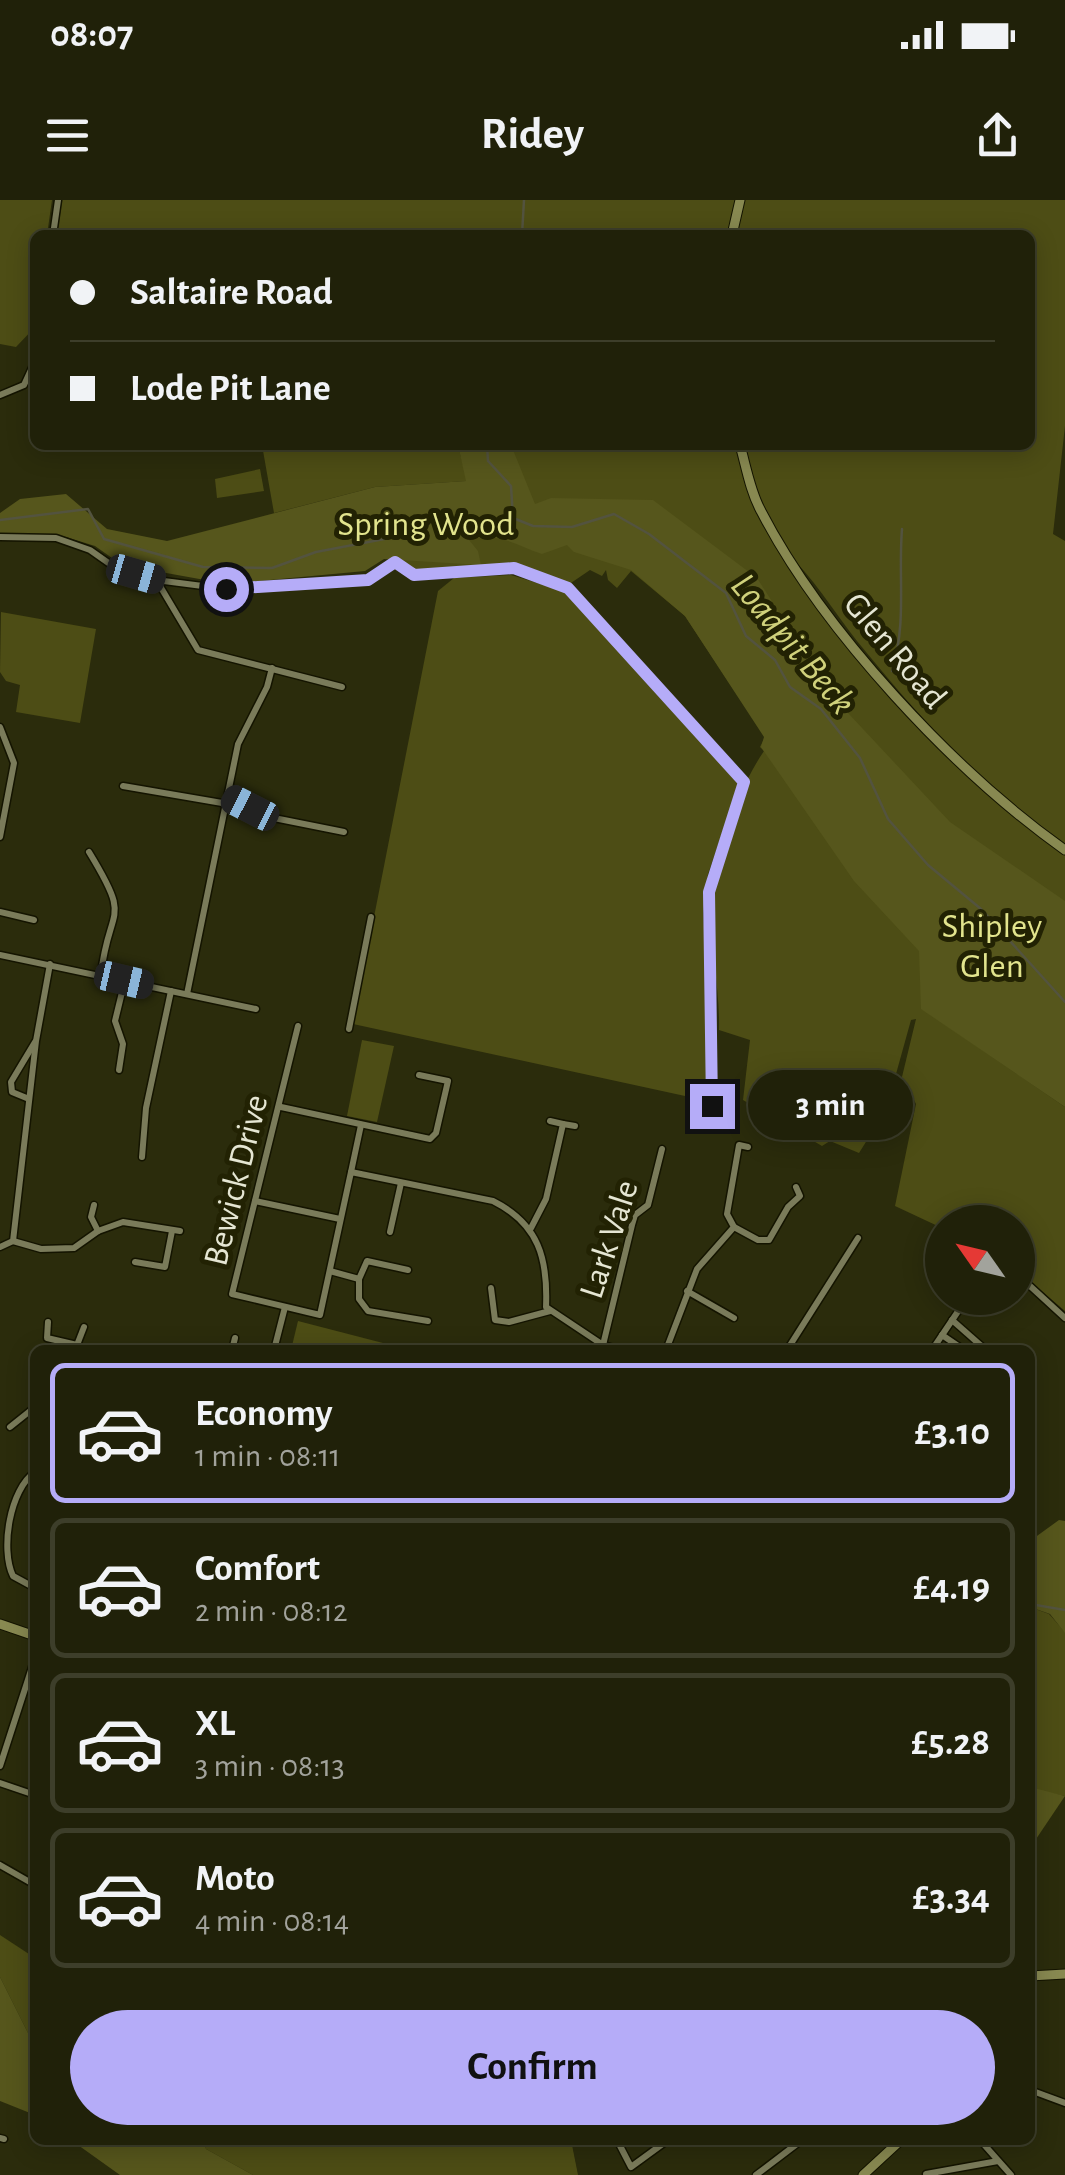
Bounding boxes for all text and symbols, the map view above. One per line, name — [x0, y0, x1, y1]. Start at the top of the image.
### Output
text: 08:07 — [50, 16, 133, 54]
icon: menu — [40, 108, 95, 163]
icon: share — [970, 108, 1025, 163]
text: Ridey — [481, 112, 584, 157]
text: Saltaire Road — [130, 274, 333, 312]
text: Lode Pit Lane — [130, 370, 331, 408]
park label: Spring Wood — [338, 507, 514, 542]
car — [103, 551, 169, 597]
route start — [204, 567, 249, 612]
water label: Loadpit Beck — [723, 567, 862, 722]
street label: Glen Road — [837, 587, 953, 715]
car — [216, 781, 284, 835]
park label: Shipley Glen — [942, 909, 1042, 984]
car — [91, 959, 157, 1001]
callout: 3 min — [747, 1071, 912, 1141]
route end — [690, 1084, 735, 1129]
text: 3 min — [796, 1089, 865, 1121]
street label: Bewick Drive — [198, 1091, 275, 1269]
street label: Lark Vale — [574, 1176, 645, 1303]
north arrow — [925, 1205, 1035, 1315]
map controls — [925, 1205, 1035, 1315]
icon: car — [75, 1388, 165, 1478]
text: Economy — [195, 1395, 333, 1433]
text: £3.10 — [914, 1414, 990, 1452]
text: 1 min · 08:11 — [195, 1440, 340, 1472]
icon: car — [75, 1543, 165, 1633]
text: Comfort — [195, 1550, 320, 1588]
text: £4.19 — [913, 1569, 990, 1607]
text: 2 min · 08:12 — [195, 1595, 348, 1627]
icon: car — [75, 1698, 165, 1788]
text: XL — [195, 1705, 235, 1743]
text: £5.28 — [911, 1724, 990, 1762]
text: 3 min · 08:13 — [195, 1750, 345, 1782]
icon: car — [75, 1853, 165, 1943]
text: Moto — [195, 1860, 275, 1898]
text: £3.34 — [912, 1879, 990, 1917]
text: 4 min · 08:14 — [195, 1905, 349, 1937]
button: Confirm — [70, 2010, 995, 2125]

